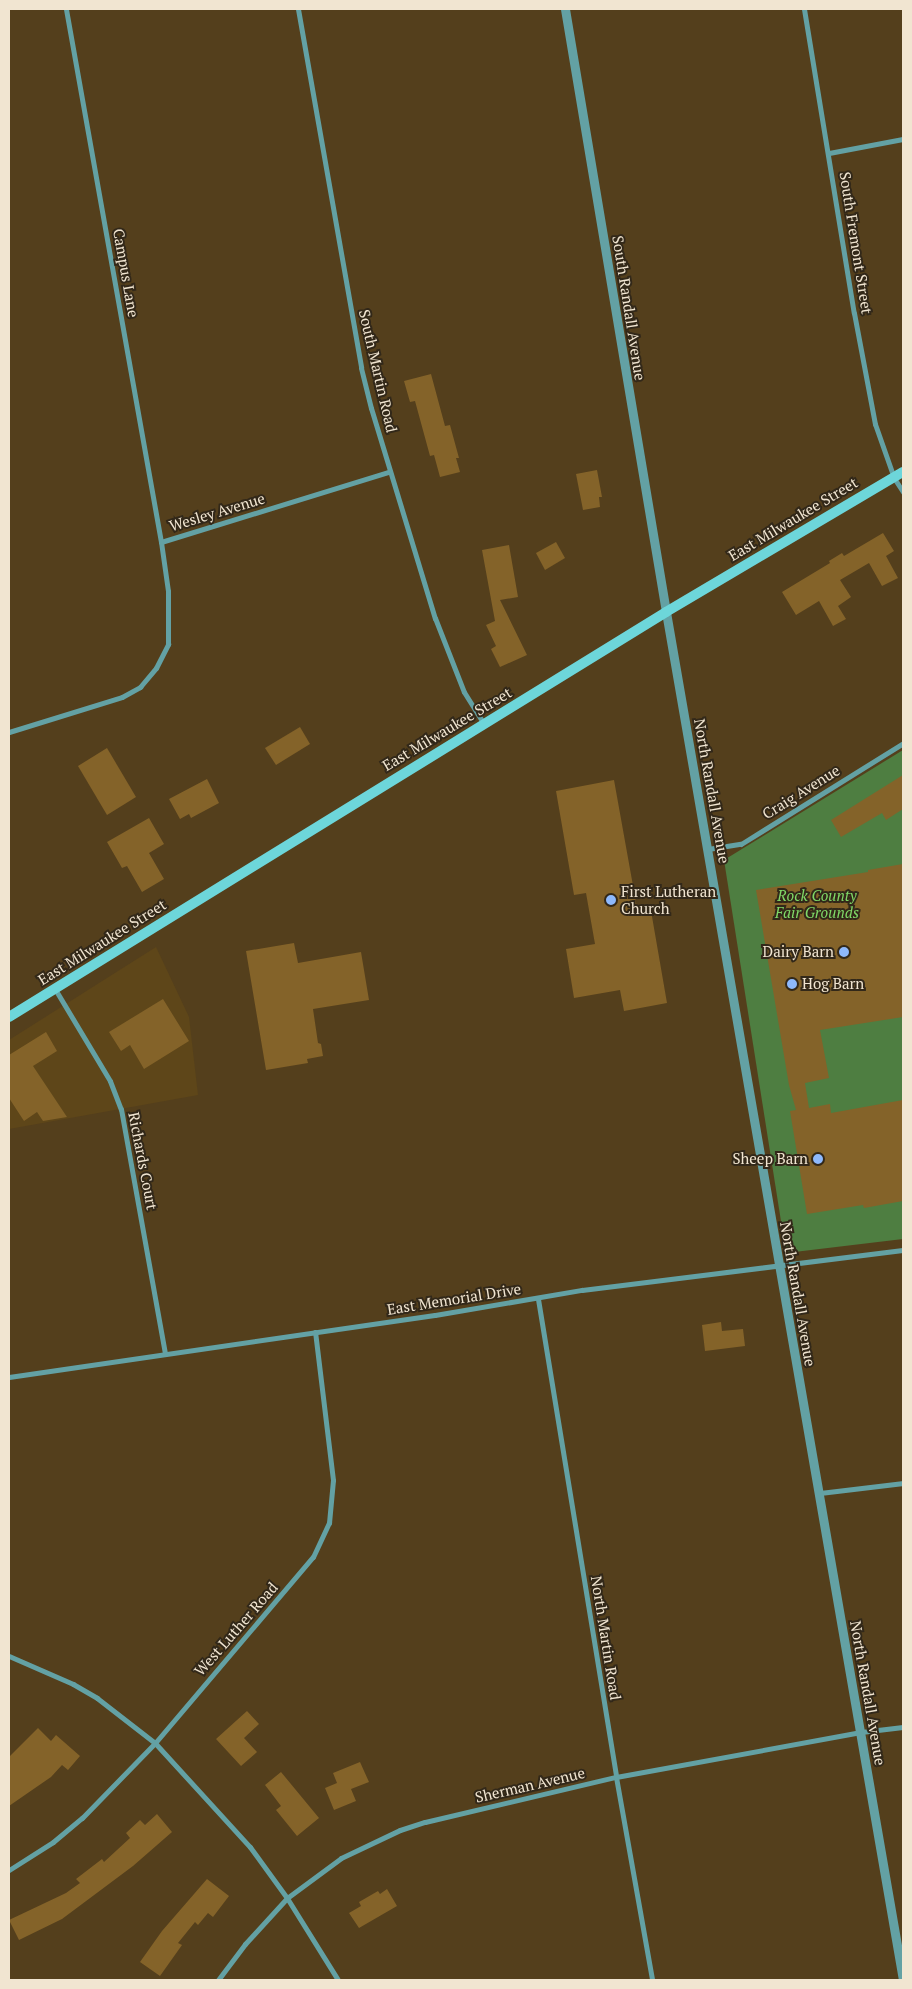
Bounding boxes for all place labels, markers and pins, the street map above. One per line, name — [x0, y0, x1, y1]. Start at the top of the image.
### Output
place label: First Lutheran Church — [621, 882, 716, 917]
marker: First Lutheran Church — [605, 894, 617, 906]
place label: Dairy Barn — [763, 943, 834, 961]
marker: Dairy Barn — [838, 946, 850, 958]
place label: Hog Barn — [802, 975, 864, 993]
marker: Hog Barn — [786, 978, 798, 990]
place label: Sheep Barn — [732, 1150, 808, 1168]
marker: Sheep Barn — [812, 1153, 824, 1165]

